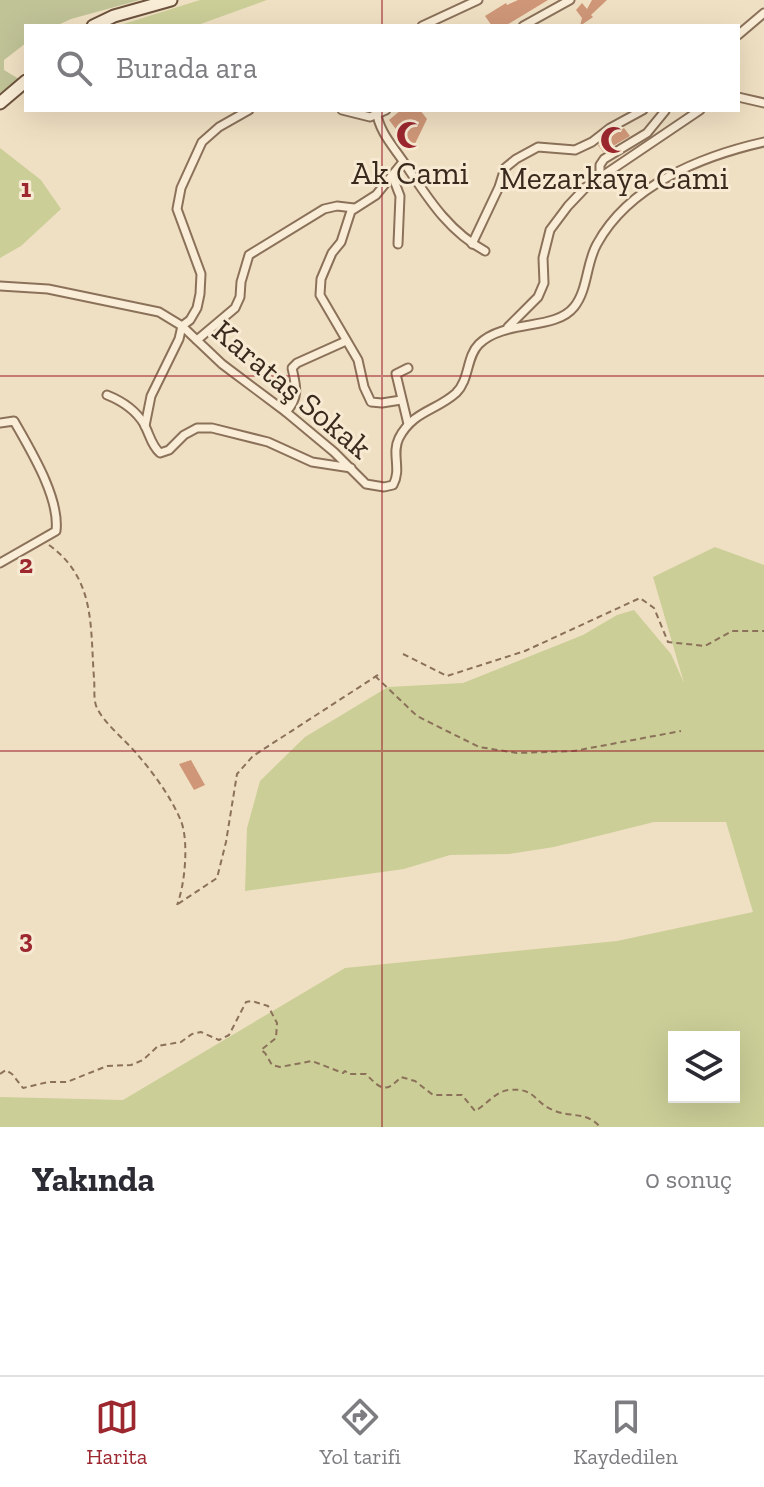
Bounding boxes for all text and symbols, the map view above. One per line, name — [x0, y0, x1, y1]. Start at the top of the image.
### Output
search box — [24, 24, 740, 112]
icon: search — [52, 46, 96, 90]
text: Burada ara — [116, 50, 257, 86]
mosque icon: Ak Cami — [395, 120, 425, 150]
mosque icon: Mezarkaya Cami — [599, 125, 629, 155]
place label: Ak Cami — [351, 154, 469, 192]
place label: Mezarkaya Cami — [499, 159, 729, 197]
text: 1 — [21, 172, 32, 204]
street label: Karataş Sokak — [205, 312, 379, 467]
text: 2 — [19, 548, 33, 580]
text: 3 — [19, 923, 33, 955]
map controls — [668, 1031, 740, 1103]
button: layers — [668, 1031, 740, 1103]
text: Yakında — [32, 1159, 155, 1200]
text: 0 sonuç — [645, 1163, 732, 1195]
tab: Harita — [86, 1395, 147, 1470]
tab: Yol tarifi — [320, 1395, 401, 1470]
tab: Kaydedilen — [573, 1395, 678, 1470]

